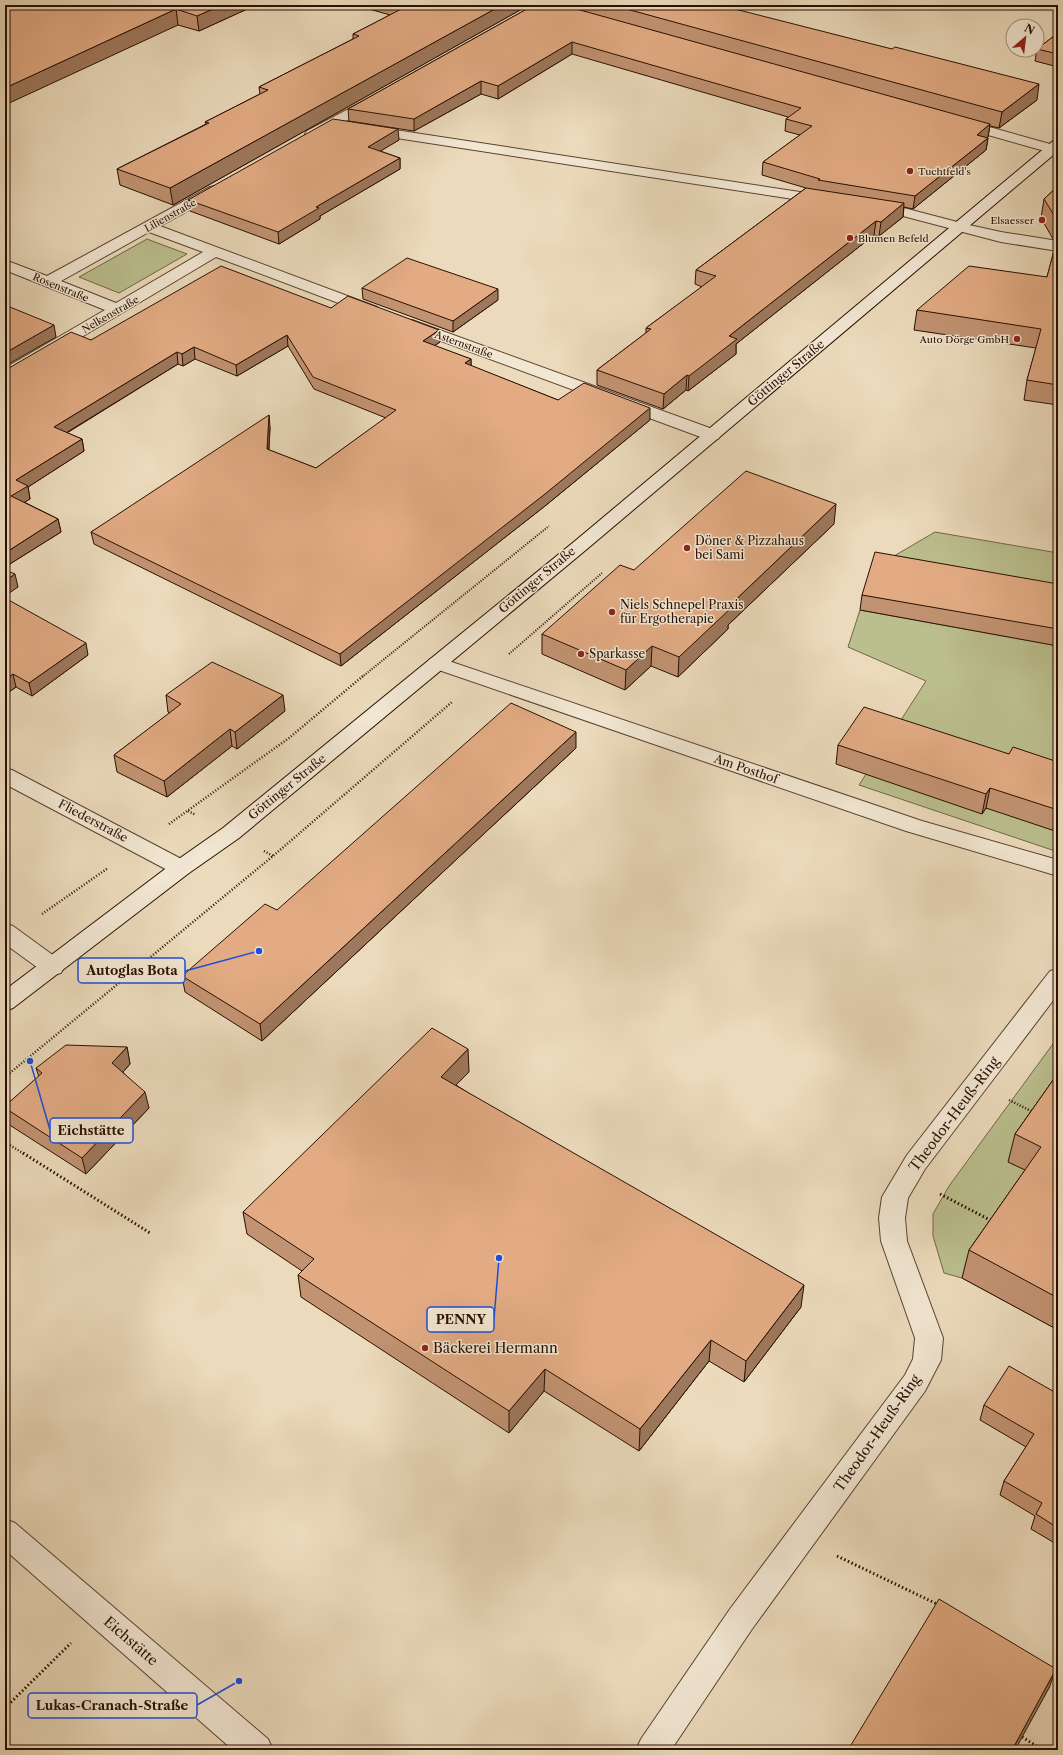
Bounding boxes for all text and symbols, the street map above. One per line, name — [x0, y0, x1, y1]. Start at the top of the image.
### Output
north arrow — [1005, 18, 1045, 58]
text: N — [1022, 21, 1038, 38]
place label: Tuchtfeld's — [918, 165, 971, 178]
marker: Tuchtfeld's — [905, 166, 915, 176]
street label: Lilienstraße — [142, 196, 199, 235]
place label: Elsaesser — [990, 214, 1035, 227]
marker: Elsaesser — [1037, 215, 1047, 225]
place label: Blumen Befeld — [858, 232, 929, 245]
marker: Blumen Befeld — [845, 233, 855, 243]
street label: Rosenstraße — [31, 270, 91, 305]
street label: Nelkenstraße — [79, 293, 141, 336]
street label: Asternstraße — [432, 328, 495, 361]
place label: Auto Dörge GmbH — [919, 333, 1009, 346]
marker: Auto Dörge GmbH — [1012, 334, 1022, 344]
street label: Göttinger Straße — [744, 336, 827, 409]
place label: Döner & Pizzahaus bei Sami — [695, 533, 804, 562]
street label: Göttinger Straße — [495, 543, 578, 616]
marker: Döner & Pizzahaus bei Sami — [682, 543, 692, 553]
place label: Niels Schnepel Praxis für Ergotherapie — [620, 597, 743, 626]
marker: Niels Schnepel Praxis für Ergotherapie — [607, 607, 617, 617]
place label: Sparkasse — [589, 646, 645, 661]
marker: Sparkasse — [576, 649, 586, 659]
street label: Am Posthof — [711, 750, 782, 787]
street label: Göttinger Straße — [245, 751, 329, 822]
street label: Fliederstraße — [56, 796, 131, 845]
callout: Autoglas Bota — [78, 958, 185, 983]
text: Autoglas Bota — [85, 962, 178, 978]
street label: Theodor-Heuß-Ring — [905, 1053, 1003, 1175]
callout: Eichstätte — [50, 1118, 133, 1143]
text: Eichstätte — [57, 1122, 125, 1138]
callout: PENNY — [427, 1307, 494, 1332]
text: PENNY — [436, 1311, 487, 1327]
place label: Bäckerei Hermann — [433, 1339, 558, 1357]
marker: Bäckerei Hermann — [420, 1343, 430, 1353]
street label: Theodor-Heuß-Ring — [830, 1370, 925, 1495]
street label: Eichstätte — [100, 1613, 162, 1670]
callout: Lukas-Cranach-Straße — [28, 1693, 197, 1718]
text: Lukas-Cranach-Straße — [36, 1697, 189, 1713]

